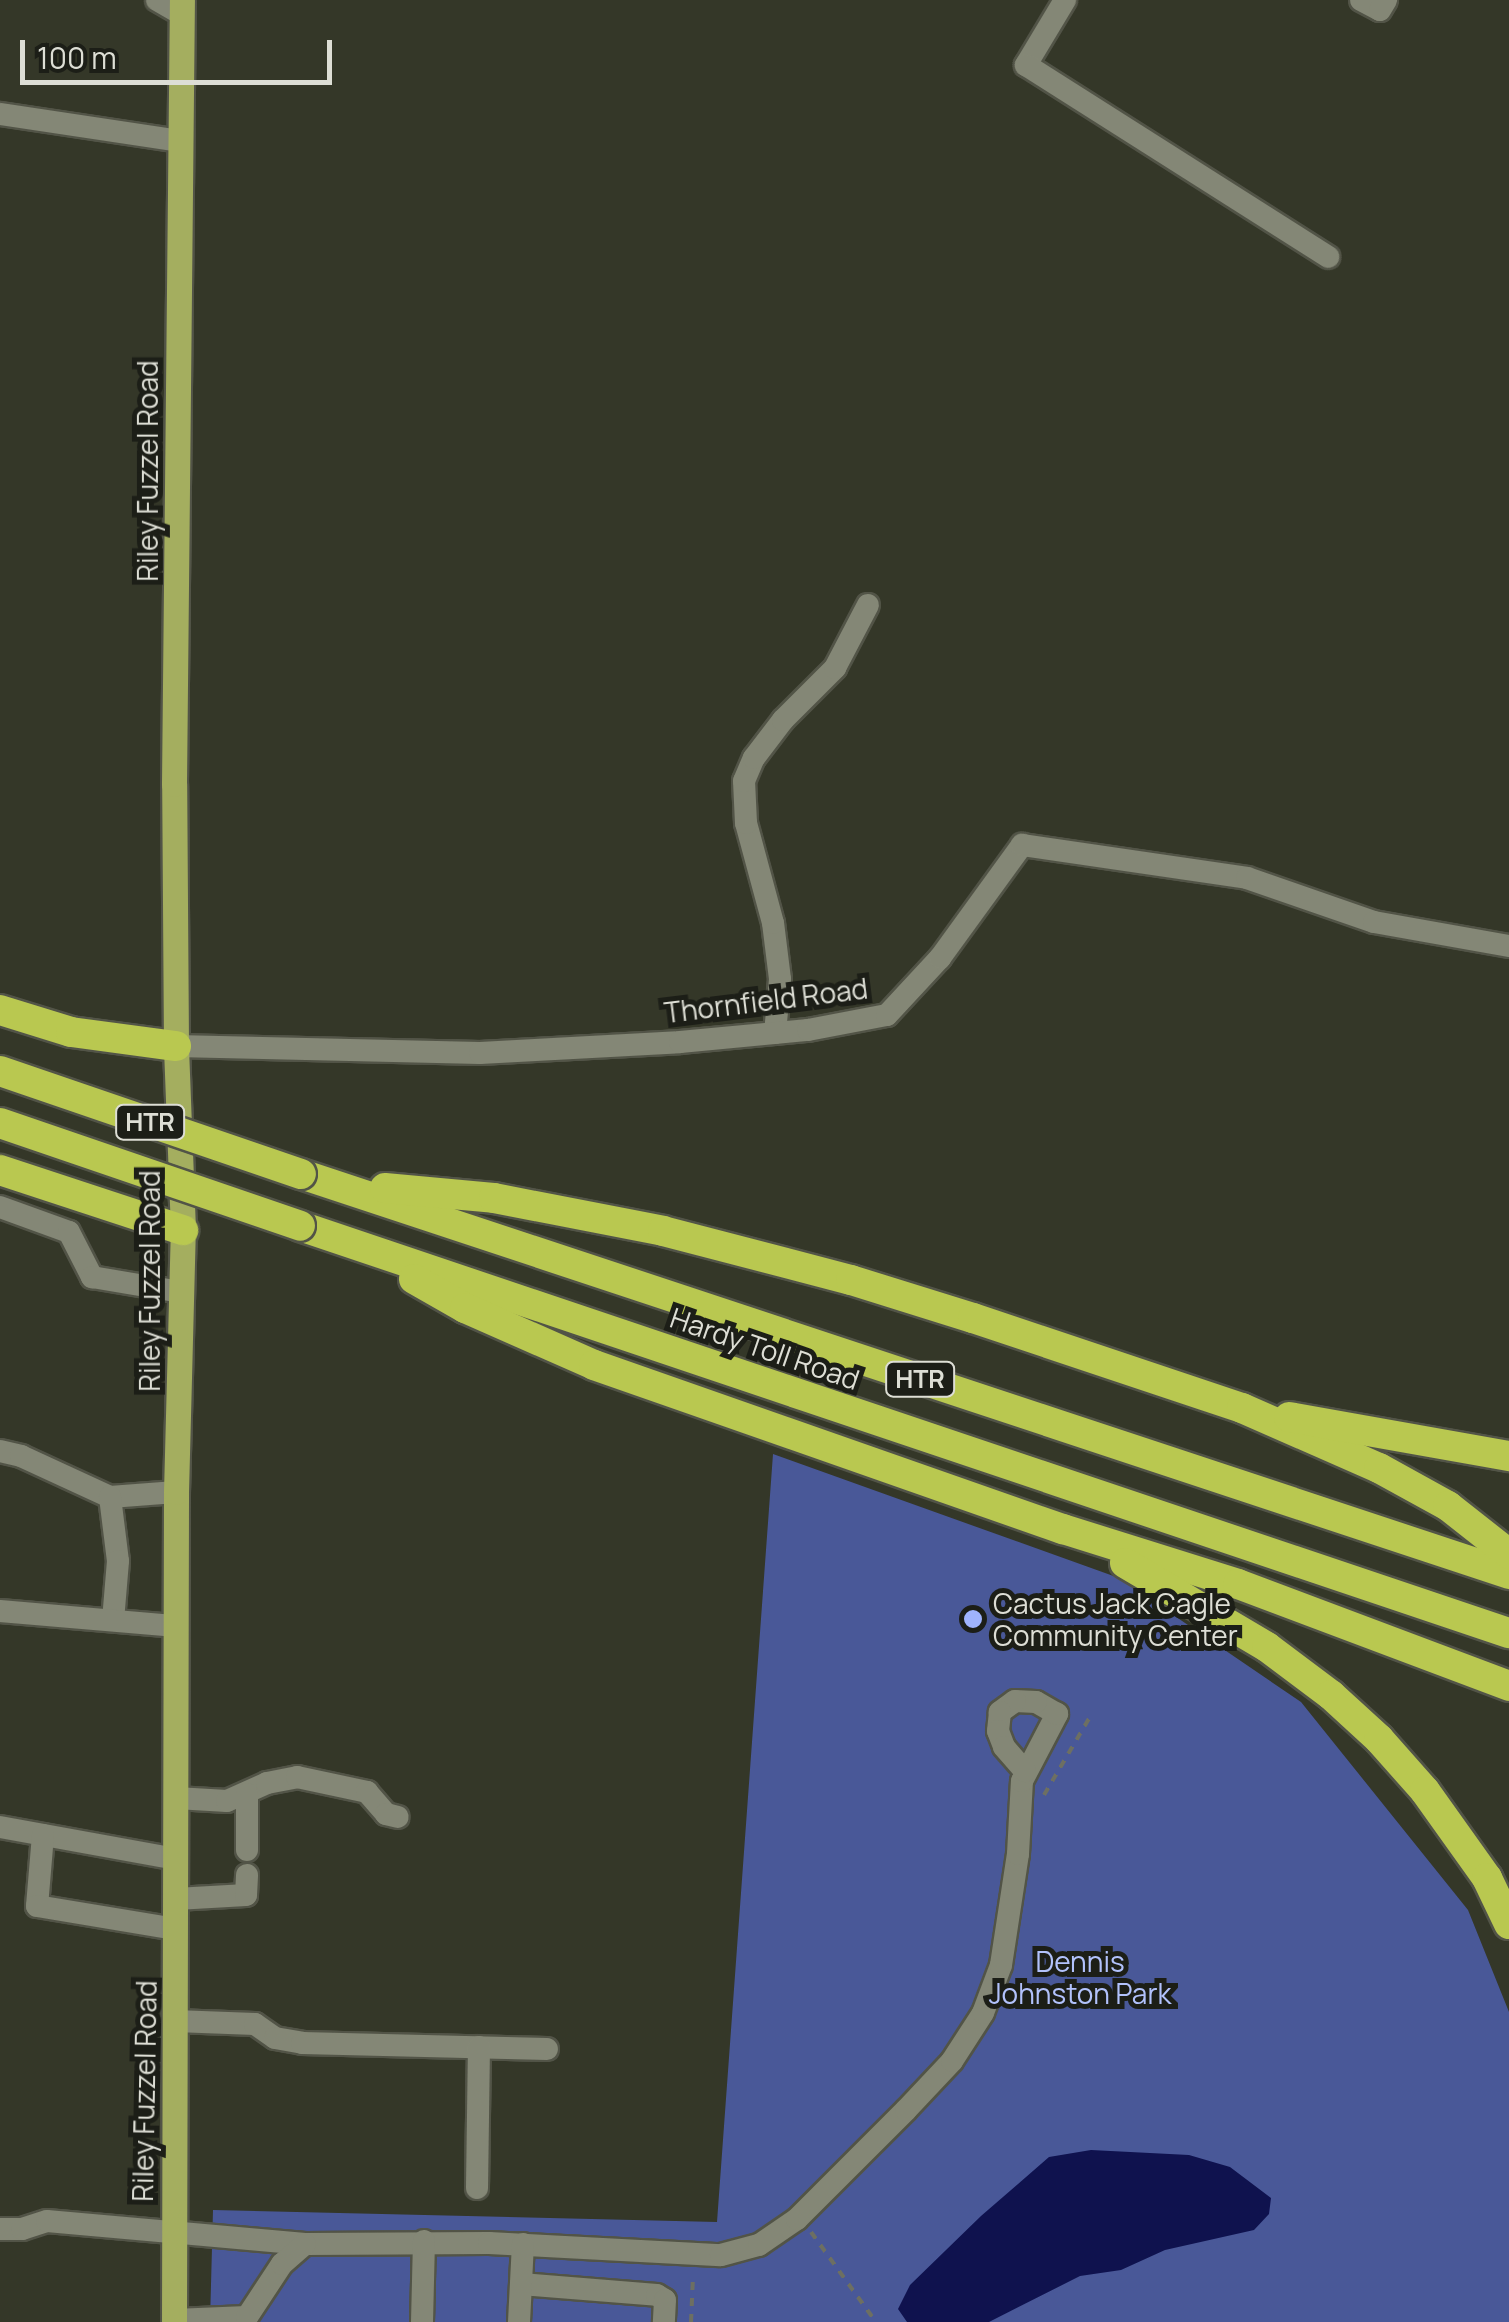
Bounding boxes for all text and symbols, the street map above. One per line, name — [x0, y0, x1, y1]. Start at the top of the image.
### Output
scale bar — [25, 20, 338, 82]
text: 100 m — [37, 37, 117, 78]
street label: Riley Fuzzel Road — [130, 360, 164, 582]
street label: Thornfield Road — [662, 971, 870, 1029]
road number: HTR — [115, 1102, 185, 1142]
street label: Riley Fuzzel Road — [132, 1170, 166, 1392]
street label: Hardy Toll Road — [666, 1300, 864, 1396]
road number: HTR — [885, 1359, 955, 1399]
place label: Cactus Jack Cagle Community Center — [993, 1586, 1238, 1652]
marker: Cactus Jack Cagle Community Center — [962, 1608, 984, 1630]
park label: Dennis Johnston Park — [989, 1944, 1171, 2010]
street label: Riley Fuzzel Road — [125, 1980, 163, 2202]

